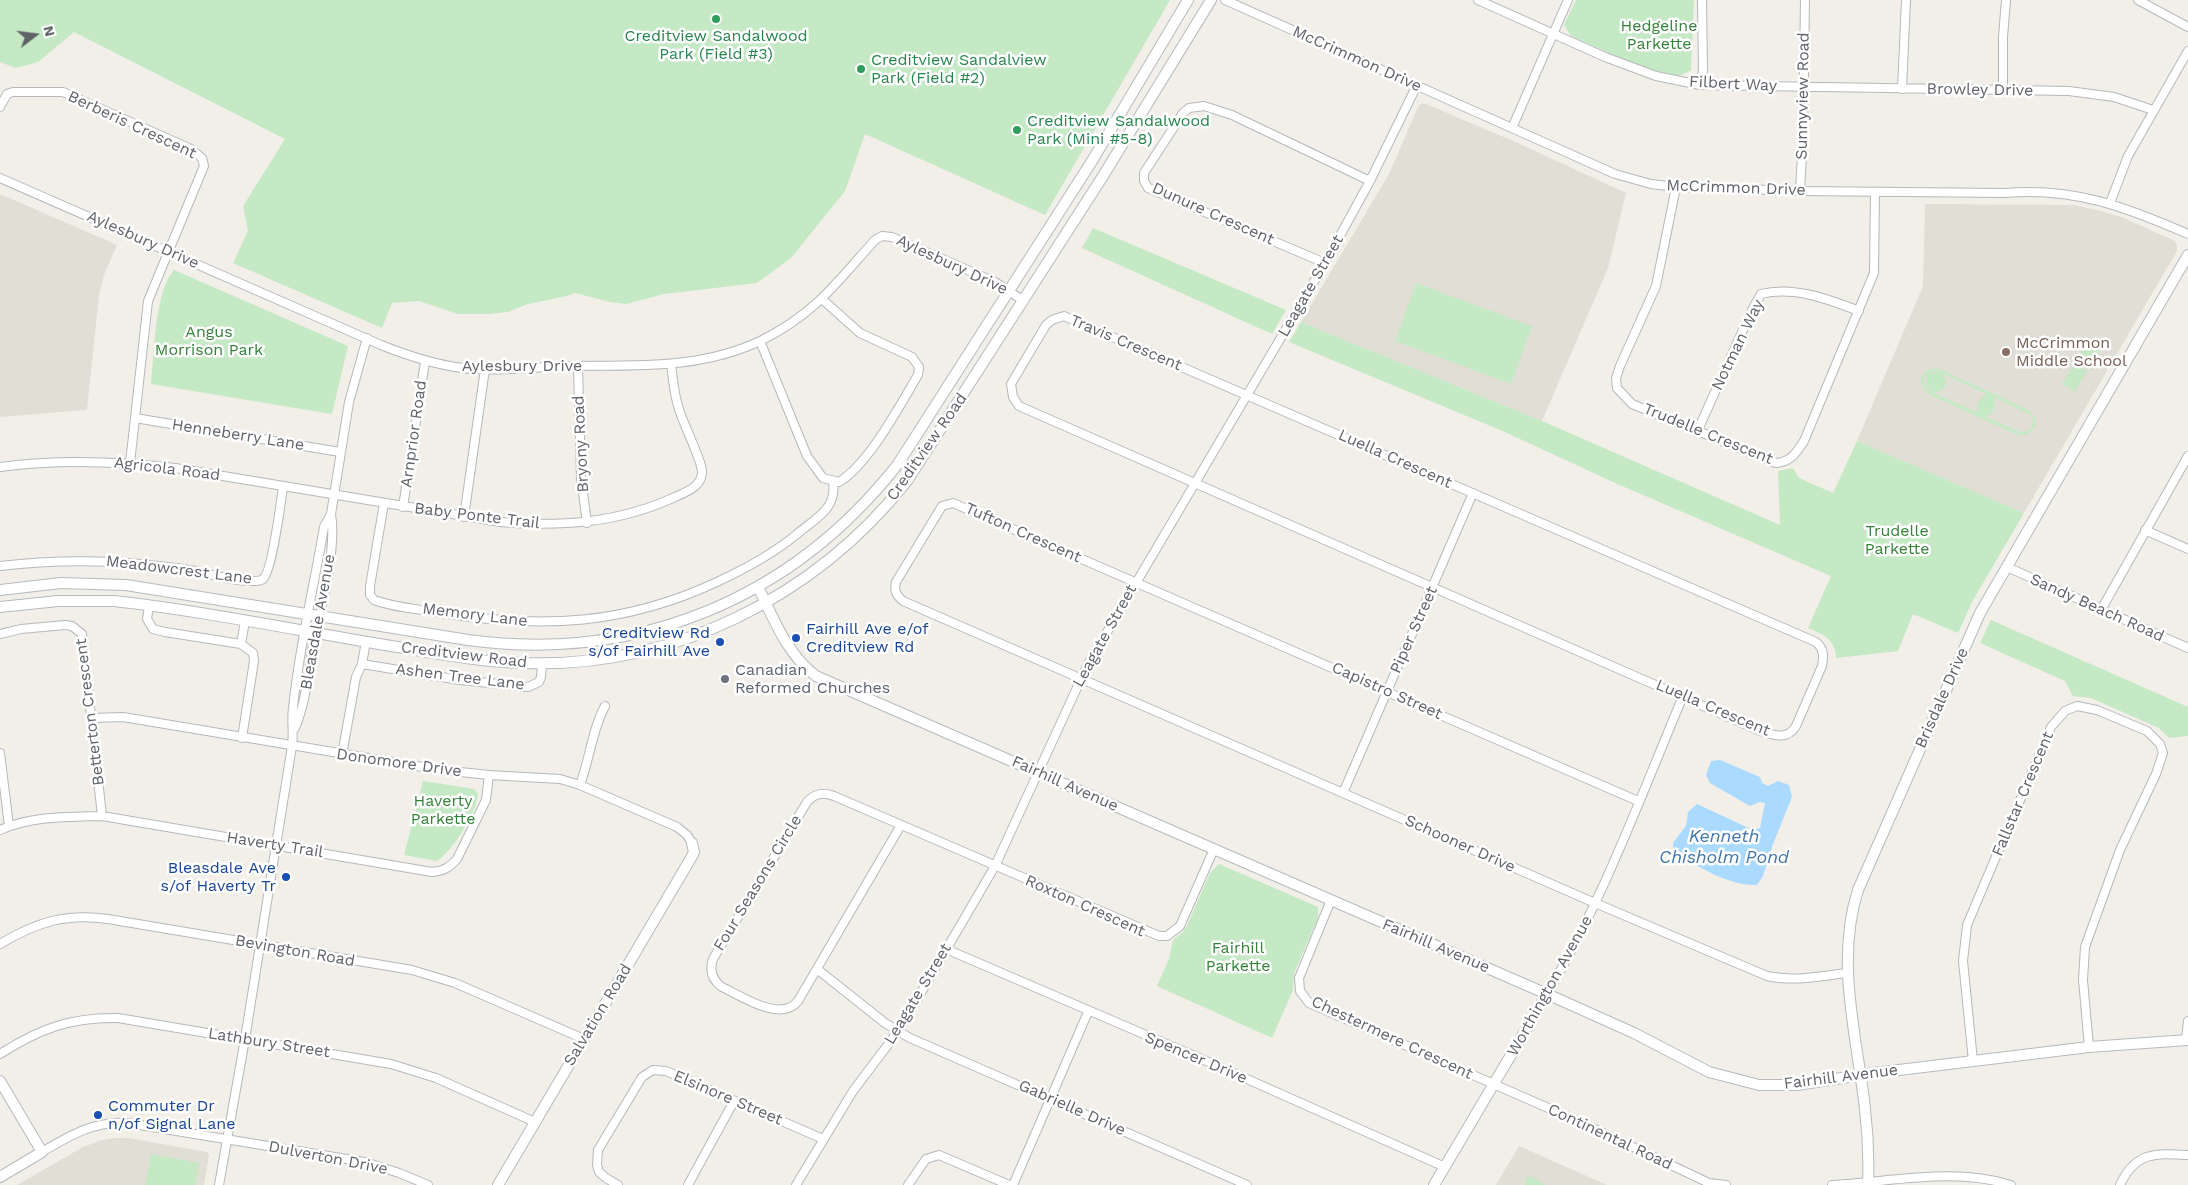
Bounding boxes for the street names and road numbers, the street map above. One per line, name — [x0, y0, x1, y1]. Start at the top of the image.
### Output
street label: McCrimmon Drive — [1289, 22, 1425, 96]
street label: Sunnyview Road — [1792, 32, 1814, 160]
street label: Filbert Way — [1689, 72, 1777, 96]
street label: Browley Drive — [1926, 79, 2034, 101]
street label: Berberis Crescent — [65, 87, 199, 163]
street label: McCrimmon Drive — [1666, 176, 1806, 200]
street label: Dunure Crescent — [1149, 178, 1277, 250]
street label: Aylesbury Drive — [84, 207, 202, 273]
street label: Aylesbury Drive — [893, 231, 1011, 299]
street label: Leagate Street — [1274, 232, 1348, 340]
street label: Notman Way — [1708, 296, 1768, 394]
street label: Travis Crescent — [1067, 311, 1185, 375]
street label: Aylesbury Drive — [462, 356, 582, 376]
street label: Arnprior Road — [397, 379, 431, 489]
street label: Creditview Road — [883, 389, 971, 505]
street label: Bryony Road — [569, 395, 593, 493]
street label: Trudelle Crescent — [1640, 399, 1776, 469]
street label: Henneberry Lane — [170, 415, 306, 455]
street label: Luella Crescent — [1335, 425, 1455, 493]
street label: Agricola Road — [113, 453, 221, 485]
street label: Baby Ponte Trail — [413, 499, 541, 533]
street label: Tufton Crescent — [962, 499, 1084, 567]
street label: Meadowcrest Lane — [105, 552, 253, 588]
street label: Bleasdale Avenue — [297, 553, 339, 691]
street label: Sandy Beach Road — [2027, 570, 2167, 646]
street label: Leagate Street — [1069, 581, 1141, 691]
street label: Piper Street — [1386, 583, 1442, 677]
street label: Memory Lane — [421, 599, 529, 631]
street label: Betterton Crescent — [71, 637, 109, 787]
street label: Creditview Road — [400, 638, 528, 672]
street label: Brisdale Drive — [1911, 645, 1973, 751]
street label: Capistro Street — [1329, 658, 1445, 724]
street label: Ashen Tree Lane — [394, 660, 526, 694]
street label: Luella Crescent — [1653, 675, 1773, 741]
street label: Fallstar Crescent — [1988, 729, 2058, 859]
street label: Donomore Drive — [335, 745, 463, 781]
street label: Fairhill Avenue — [1009, 752, 1121, 816]
street label: Four Seasons Circle — [710, 811, 806, 955]
street label: Schooner Drive — [1402, 811, 1518, 877]
street label: Haverty Trail — [225, 828, 325, 862]
street label: Roxton Crescent — [1022, 871, 1148, 941]
street label: Worthington Avenue — [1503, 912, 1597, 1060]
street label: Fairhill Avenue — [1379, 915, 1493, 977]
street label: Bevington Road — [234, 931, 356, 971]
street label: Leagate Street — [880, 940, 956, 1048]
street label: Salvation Road — [560, 961, 636, 1069]
street label: Chestermere Crescent — [1308, 992, 1476, 1084]
street label: Lathbury Street — [207, 1024, 331, 1062]
street label: Spencer Drive — [1142, 1028, 1250, 1088]
street label: Fairhill Avenue — [1783, 1060, 1899, 1094]
street label: Elsinore Street — [671, 1066, 785, 1130]
street label: Gabrielle Drive — [1016, 1076, 1128, 1140]
street label: Continental Road — [1545, 1100, 1675, 1174]
street label: Dulverton Drive — [267, 1137, 389, 1179]

